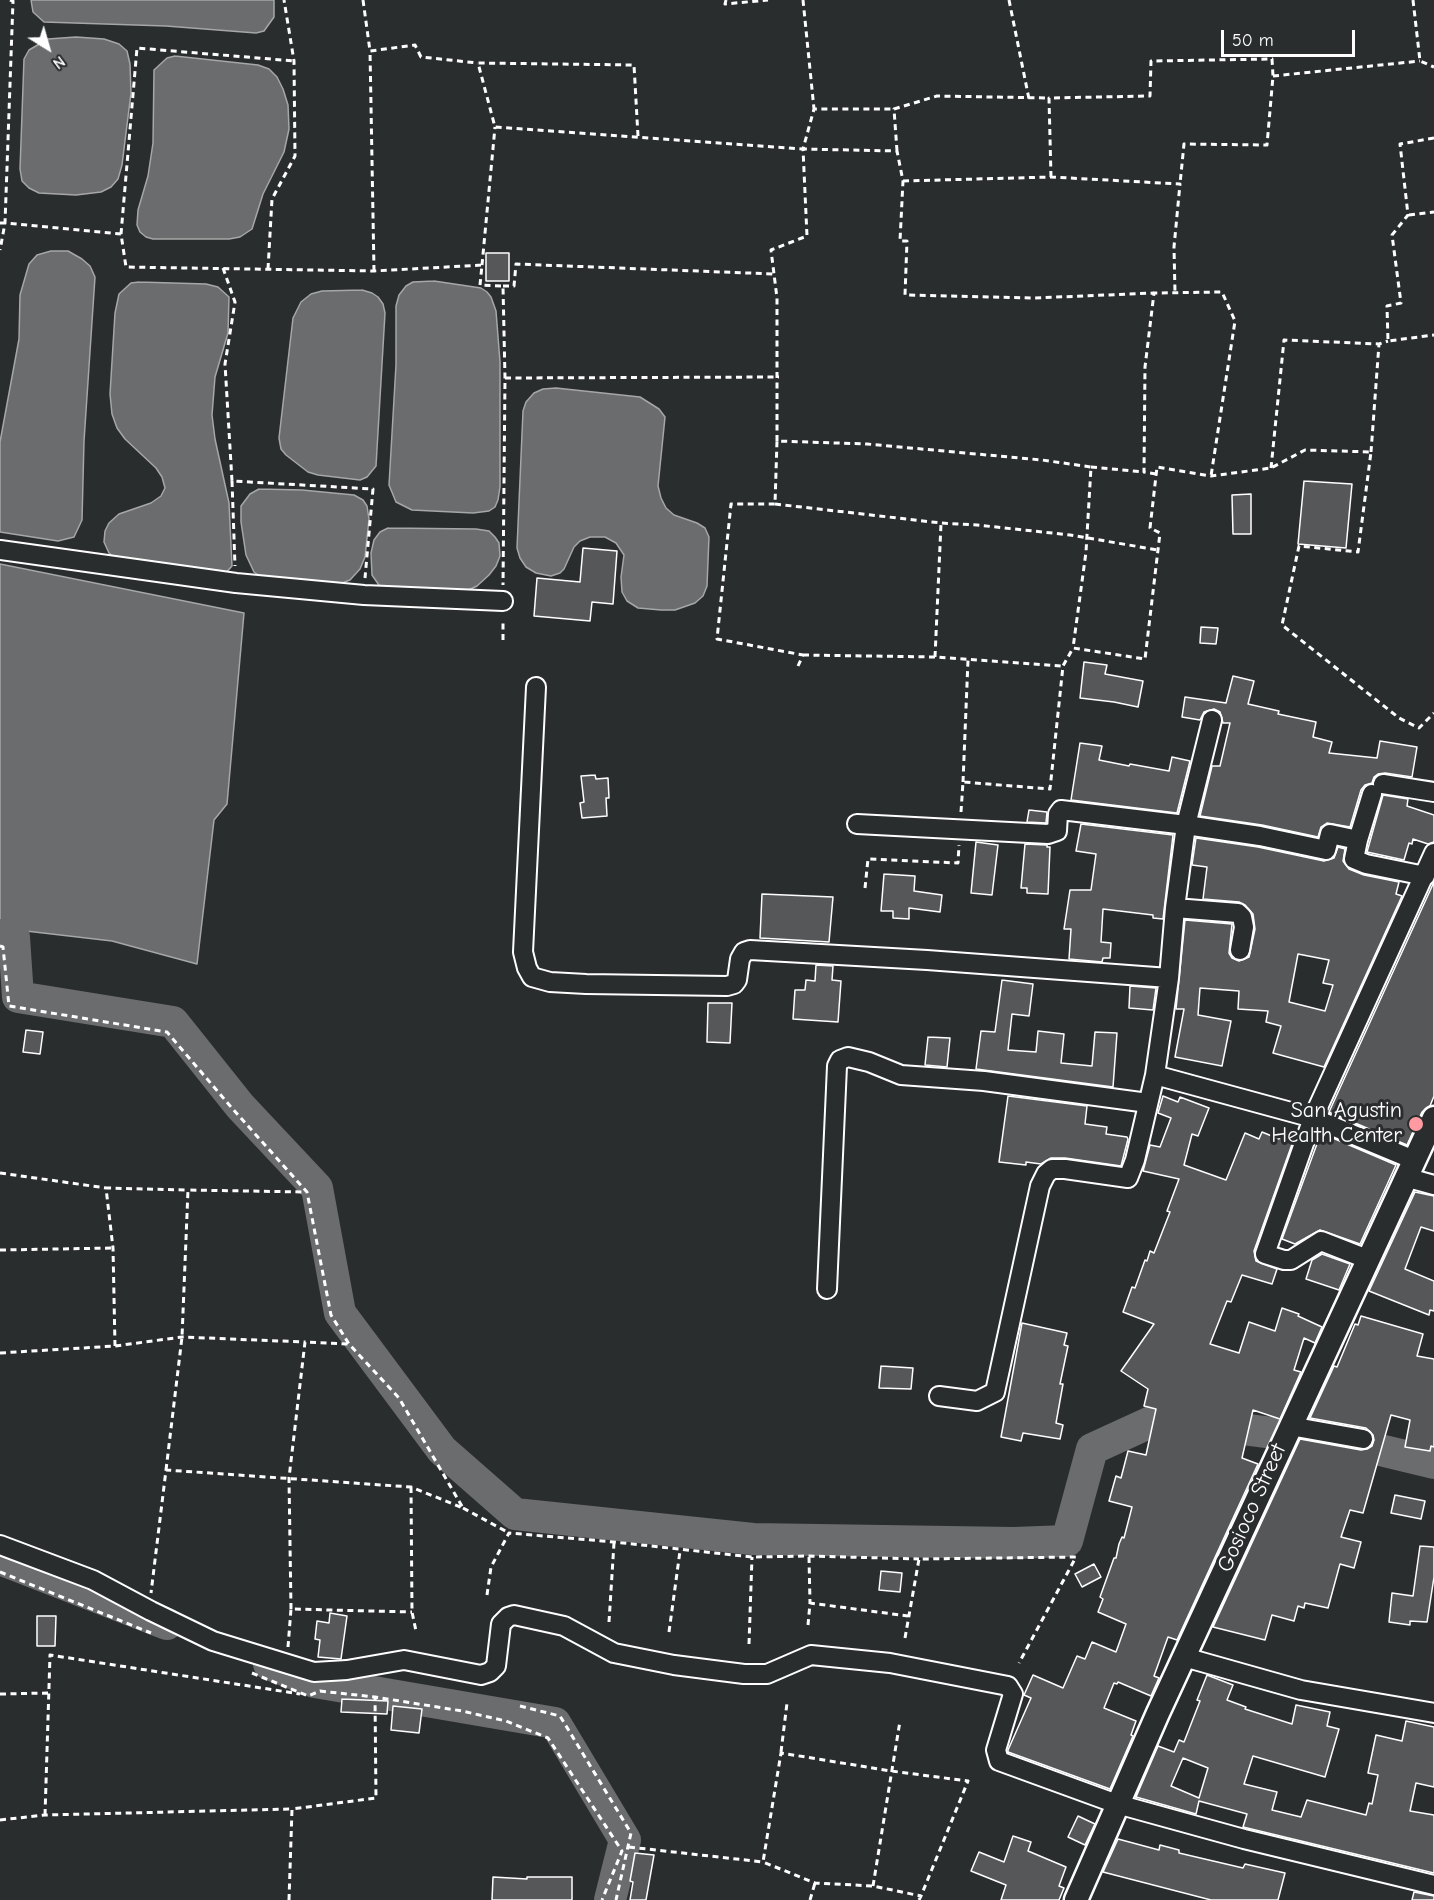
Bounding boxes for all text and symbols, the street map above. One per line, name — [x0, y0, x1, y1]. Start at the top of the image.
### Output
north arrow — [18, 18, 78, 78]
scale bar — [1224, 18, 1358, 56]
text: 50 m — [1232, 30, 1274, 51]
text: N — [49, 52, 68, 73]
place label: San Agustin Health Center — [1271, 1098, 1402, 1150]
marker: San Agustin Health Center — [1407, 1115, 1425, 1133]
street label: Gosioco Street — [1212, 1440, 1292, 1576]

